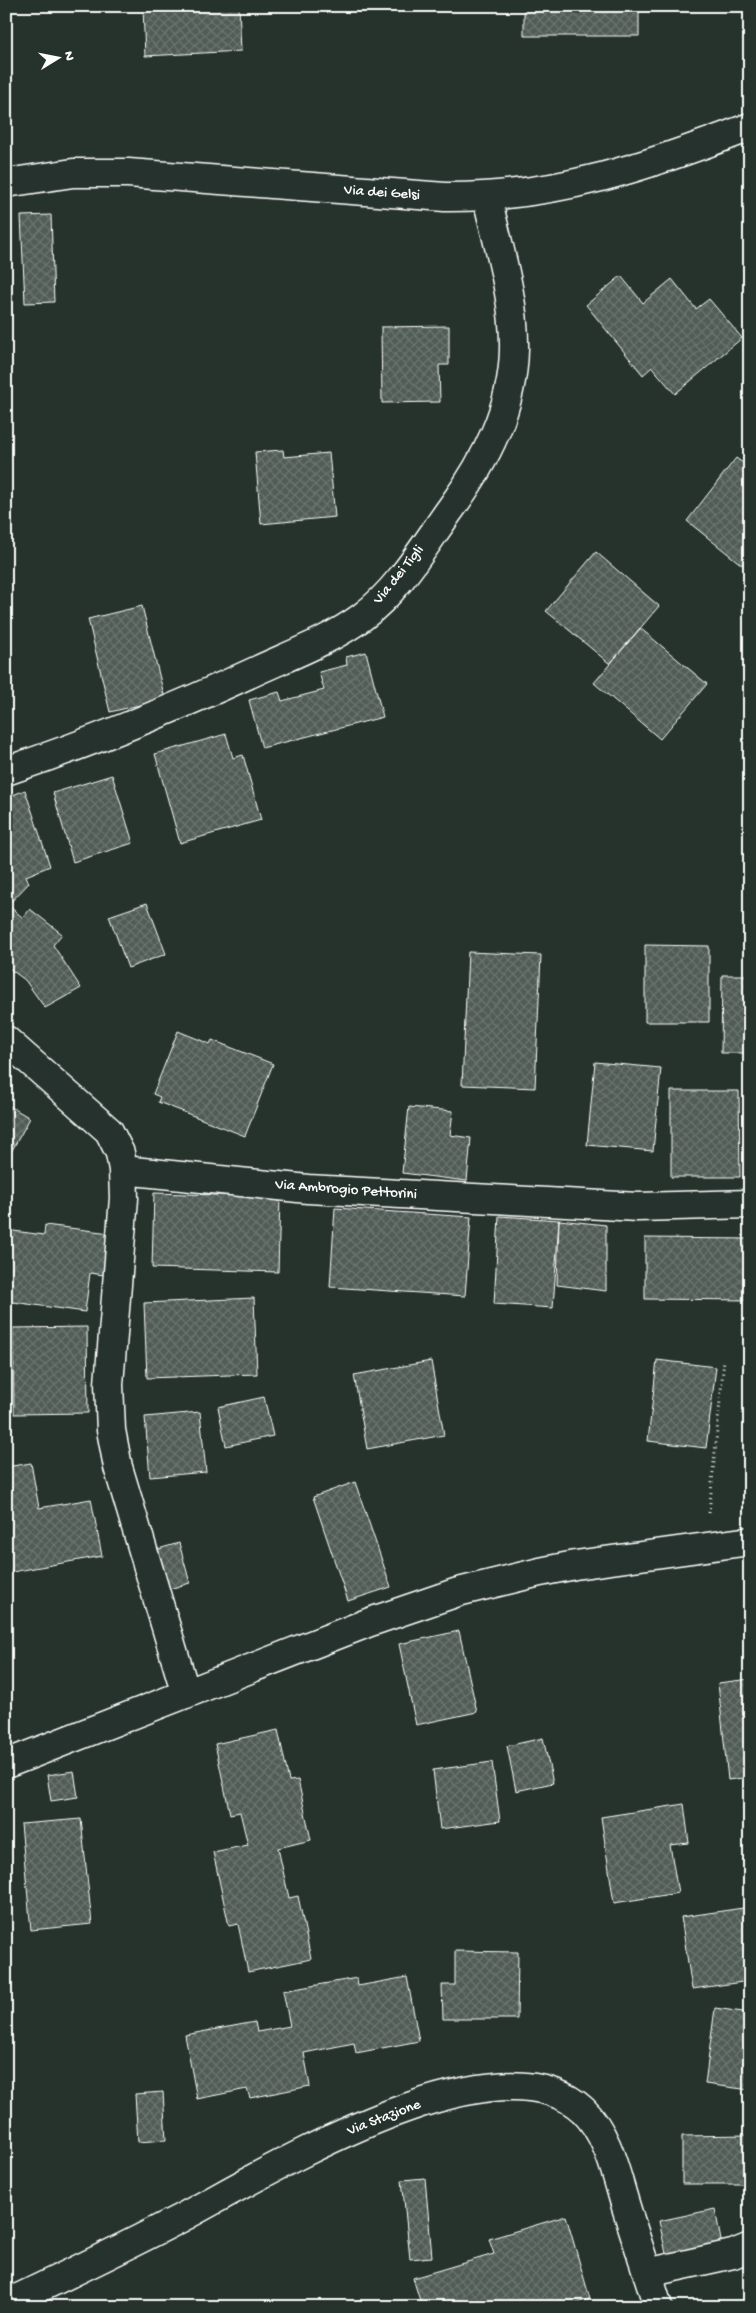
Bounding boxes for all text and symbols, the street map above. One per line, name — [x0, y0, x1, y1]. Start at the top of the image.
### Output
north arrow — [32, 32, 82, 82]
text: N — [59, 50, 78, 62]
street label: Via dei Gelsi — [342, 181, 421, 205]
street label: Via dei Tigli — [369, 542, 428, 609]
street label: Via Ambrogio Pettorini — [273, 1176, 418, 1204]
street label: Via Stazione — [344, 2096, 424, 2141]

